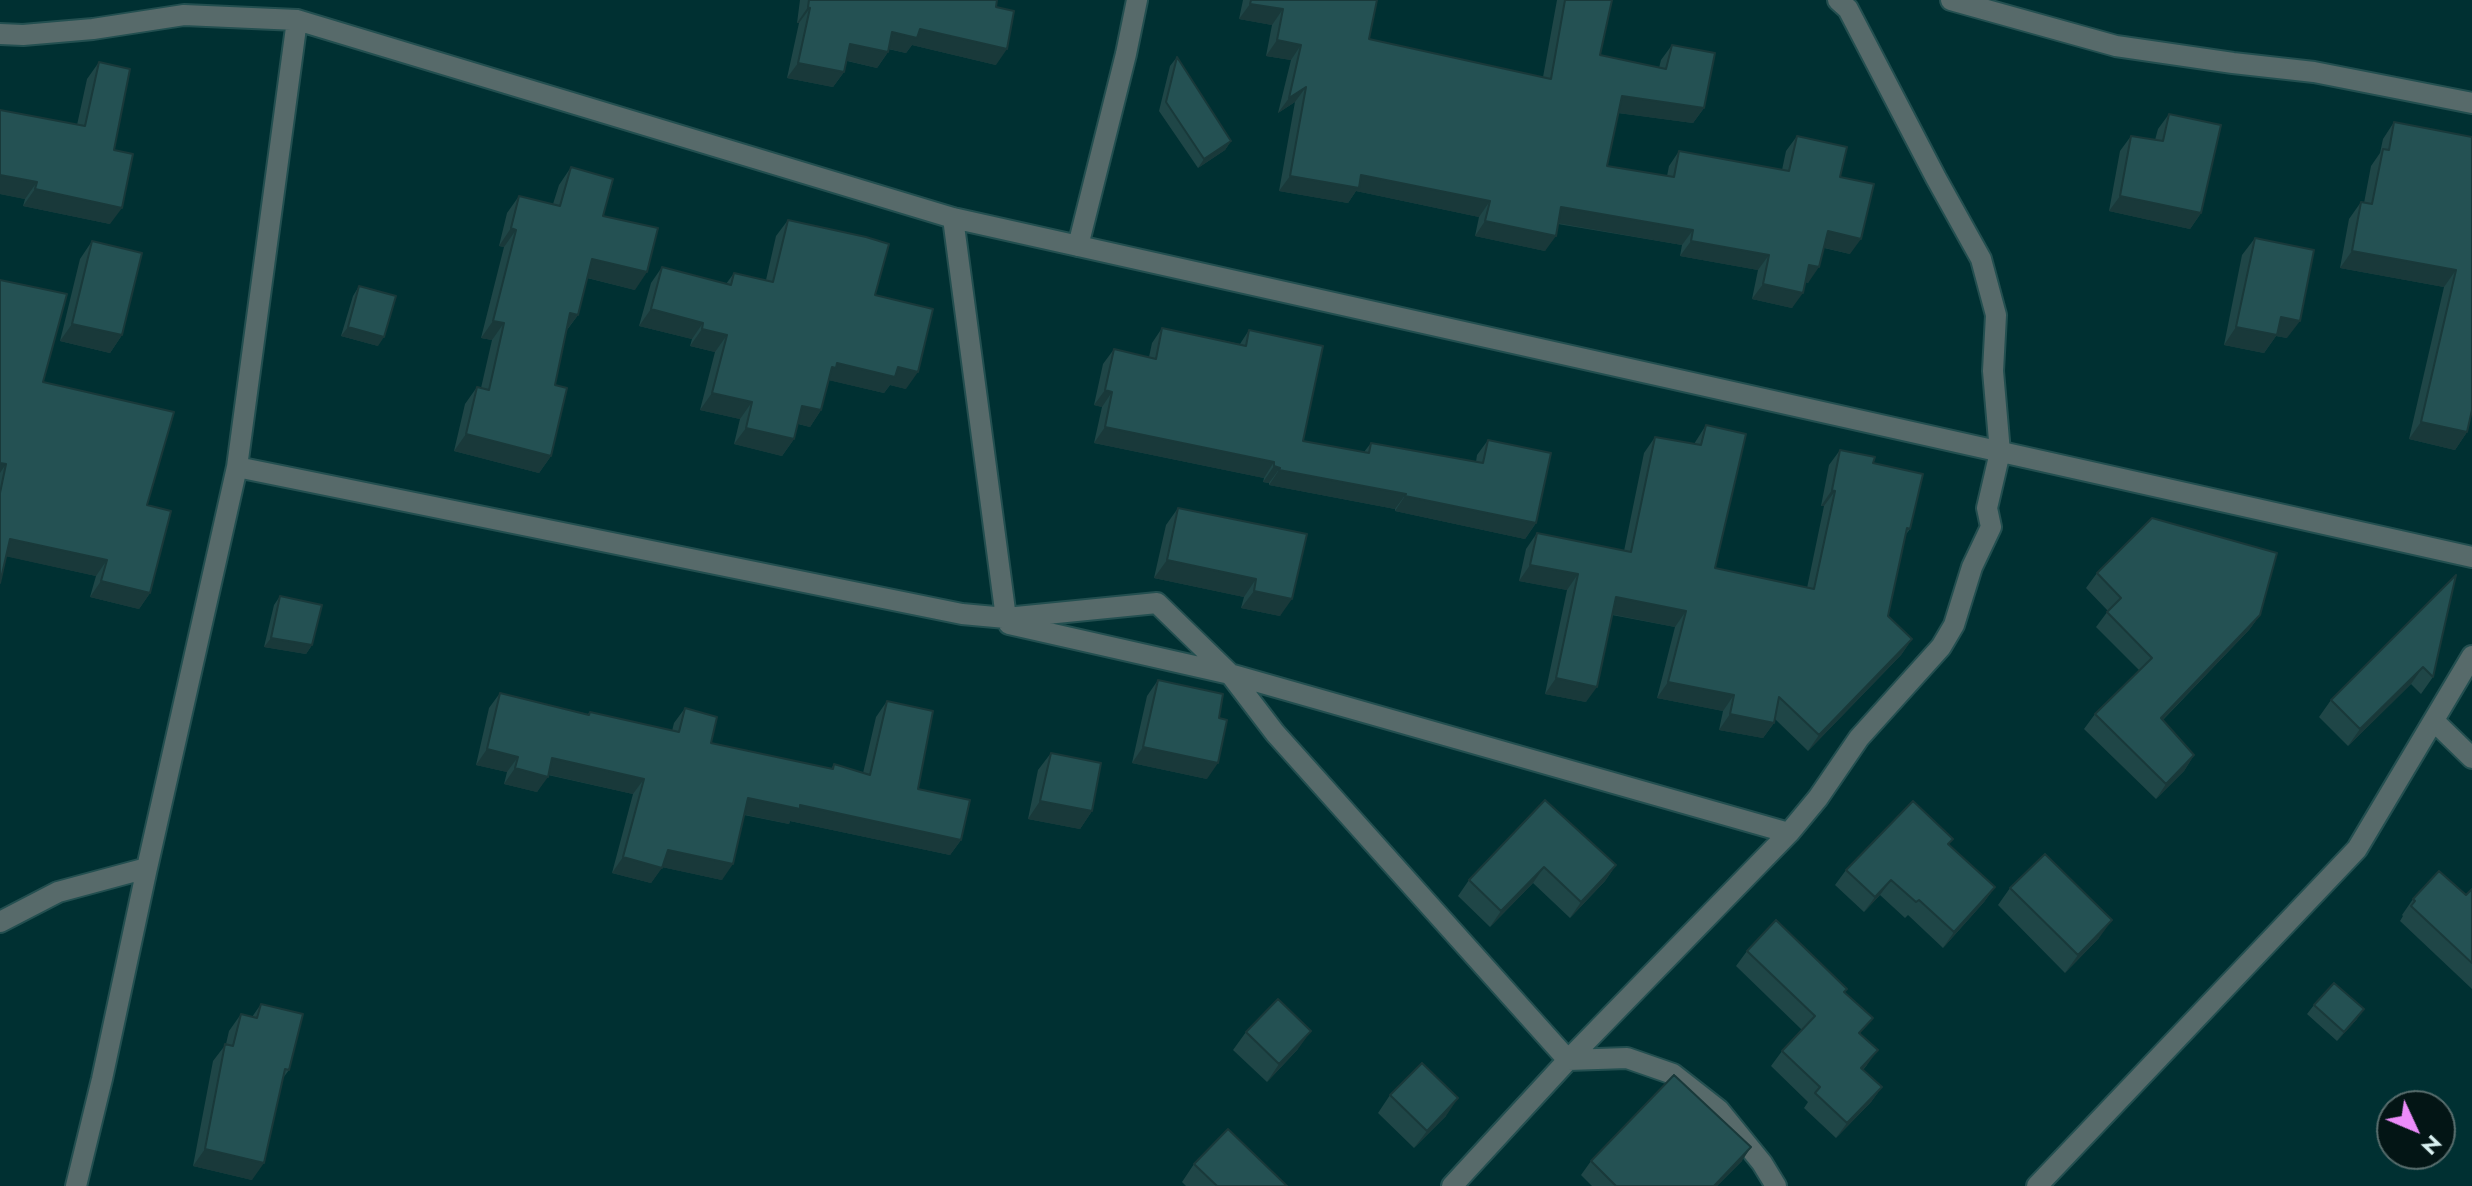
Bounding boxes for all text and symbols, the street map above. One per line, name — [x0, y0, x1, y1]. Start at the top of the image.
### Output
north arrow — [2376, 1090, 2456, 1170]
text: N — [2414, 1128, 2449, 1163]

